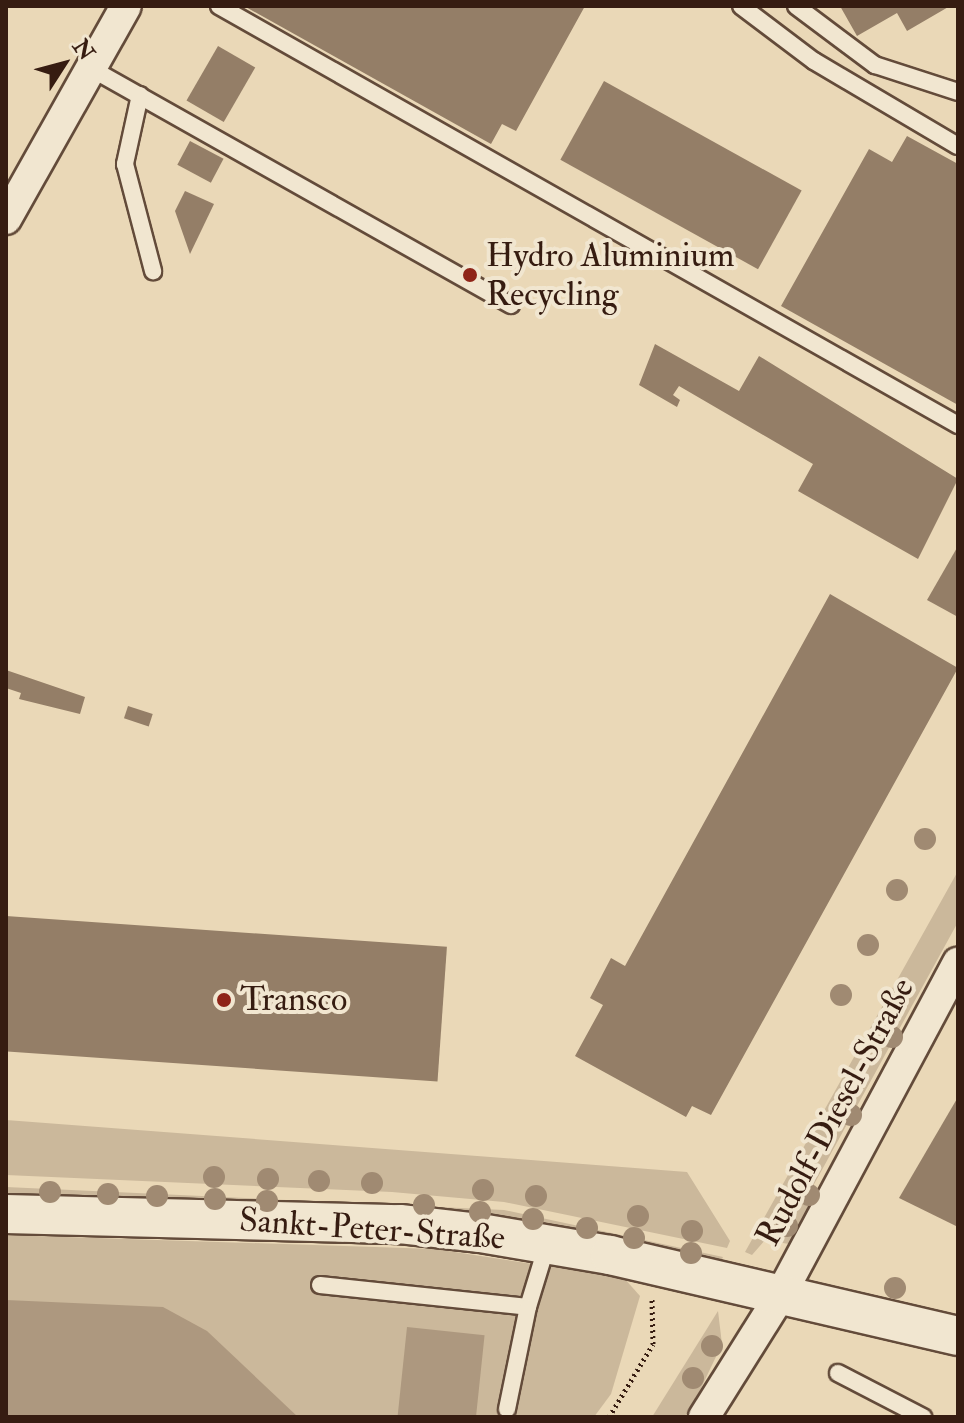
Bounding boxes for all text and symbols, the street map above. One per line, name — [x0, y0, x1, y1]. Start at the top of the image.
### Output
north arrow — [24, 24, 104, 104]
text: N — [66, 34, 101, 66]
place label: Hydro Aluminium Recycling — [486, 235, 734, 314]
marker: Hydro Aluminium Recycling — [461, 266, 479, 284]
street label: Rudolf-Diesel-Straße — [747, 971, 923, 1253]
place label: Transco — [240, 980, 347, 1020]
marker: Transco — [215, 991, 233, 1009]
street label: Sankt-Peter-Straße — [238, 1199, 506, 1259]

